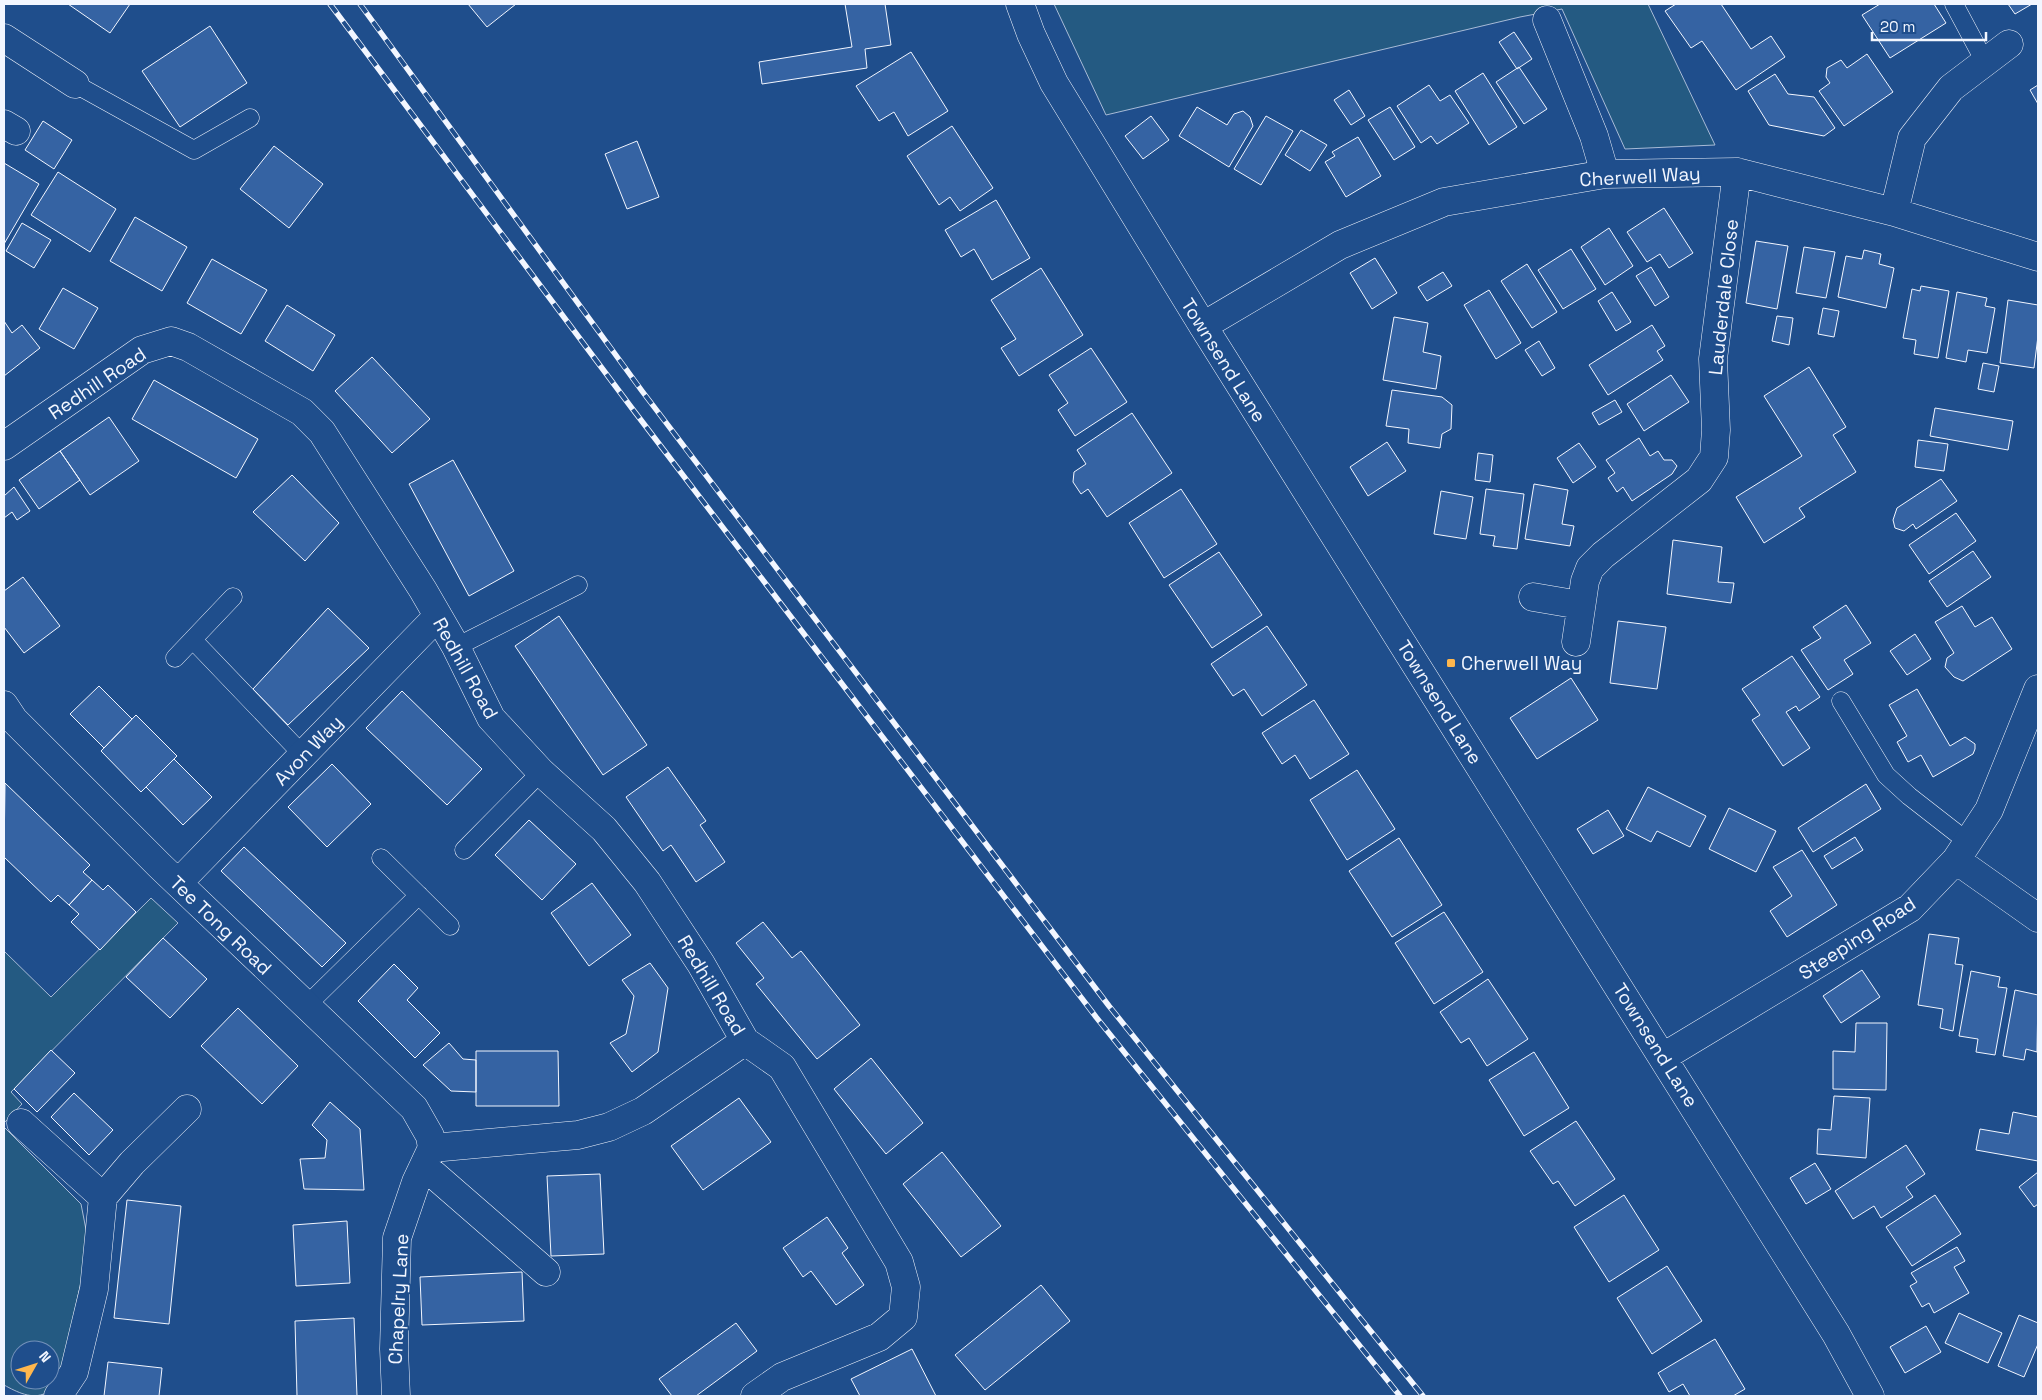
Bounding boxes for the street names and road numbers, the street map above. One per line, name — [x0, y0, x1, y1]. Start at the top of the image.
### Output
street label: Cherwell Way — [1579, 161, 1701, 192]
street label: Lauderdale Close — [1703, 218, 1744, 376]
street label: Townsend Lane — [1175, 293, 1272, 427]
street label: Redhill Road — [44, 342, 151, 425]
street label: Redhill Road — [427, 613, 504, 724]
street label: Townsend Lane — [1391, 635, 1488, 769]
street label: Avon Way — [269, 710, 348, 791]
street label: Tee Tong Road — [164, 870, 277, 980]
street label: Steeping Road — [1794, 891, 1921, 986]
street label: Redhill Road — [672, 931, 751, 1040]
street label: Townsend Lane — [1607, 978, 1704, 1112]
street label: Chapelry Lane — [383, 1233, 414, 1365]

